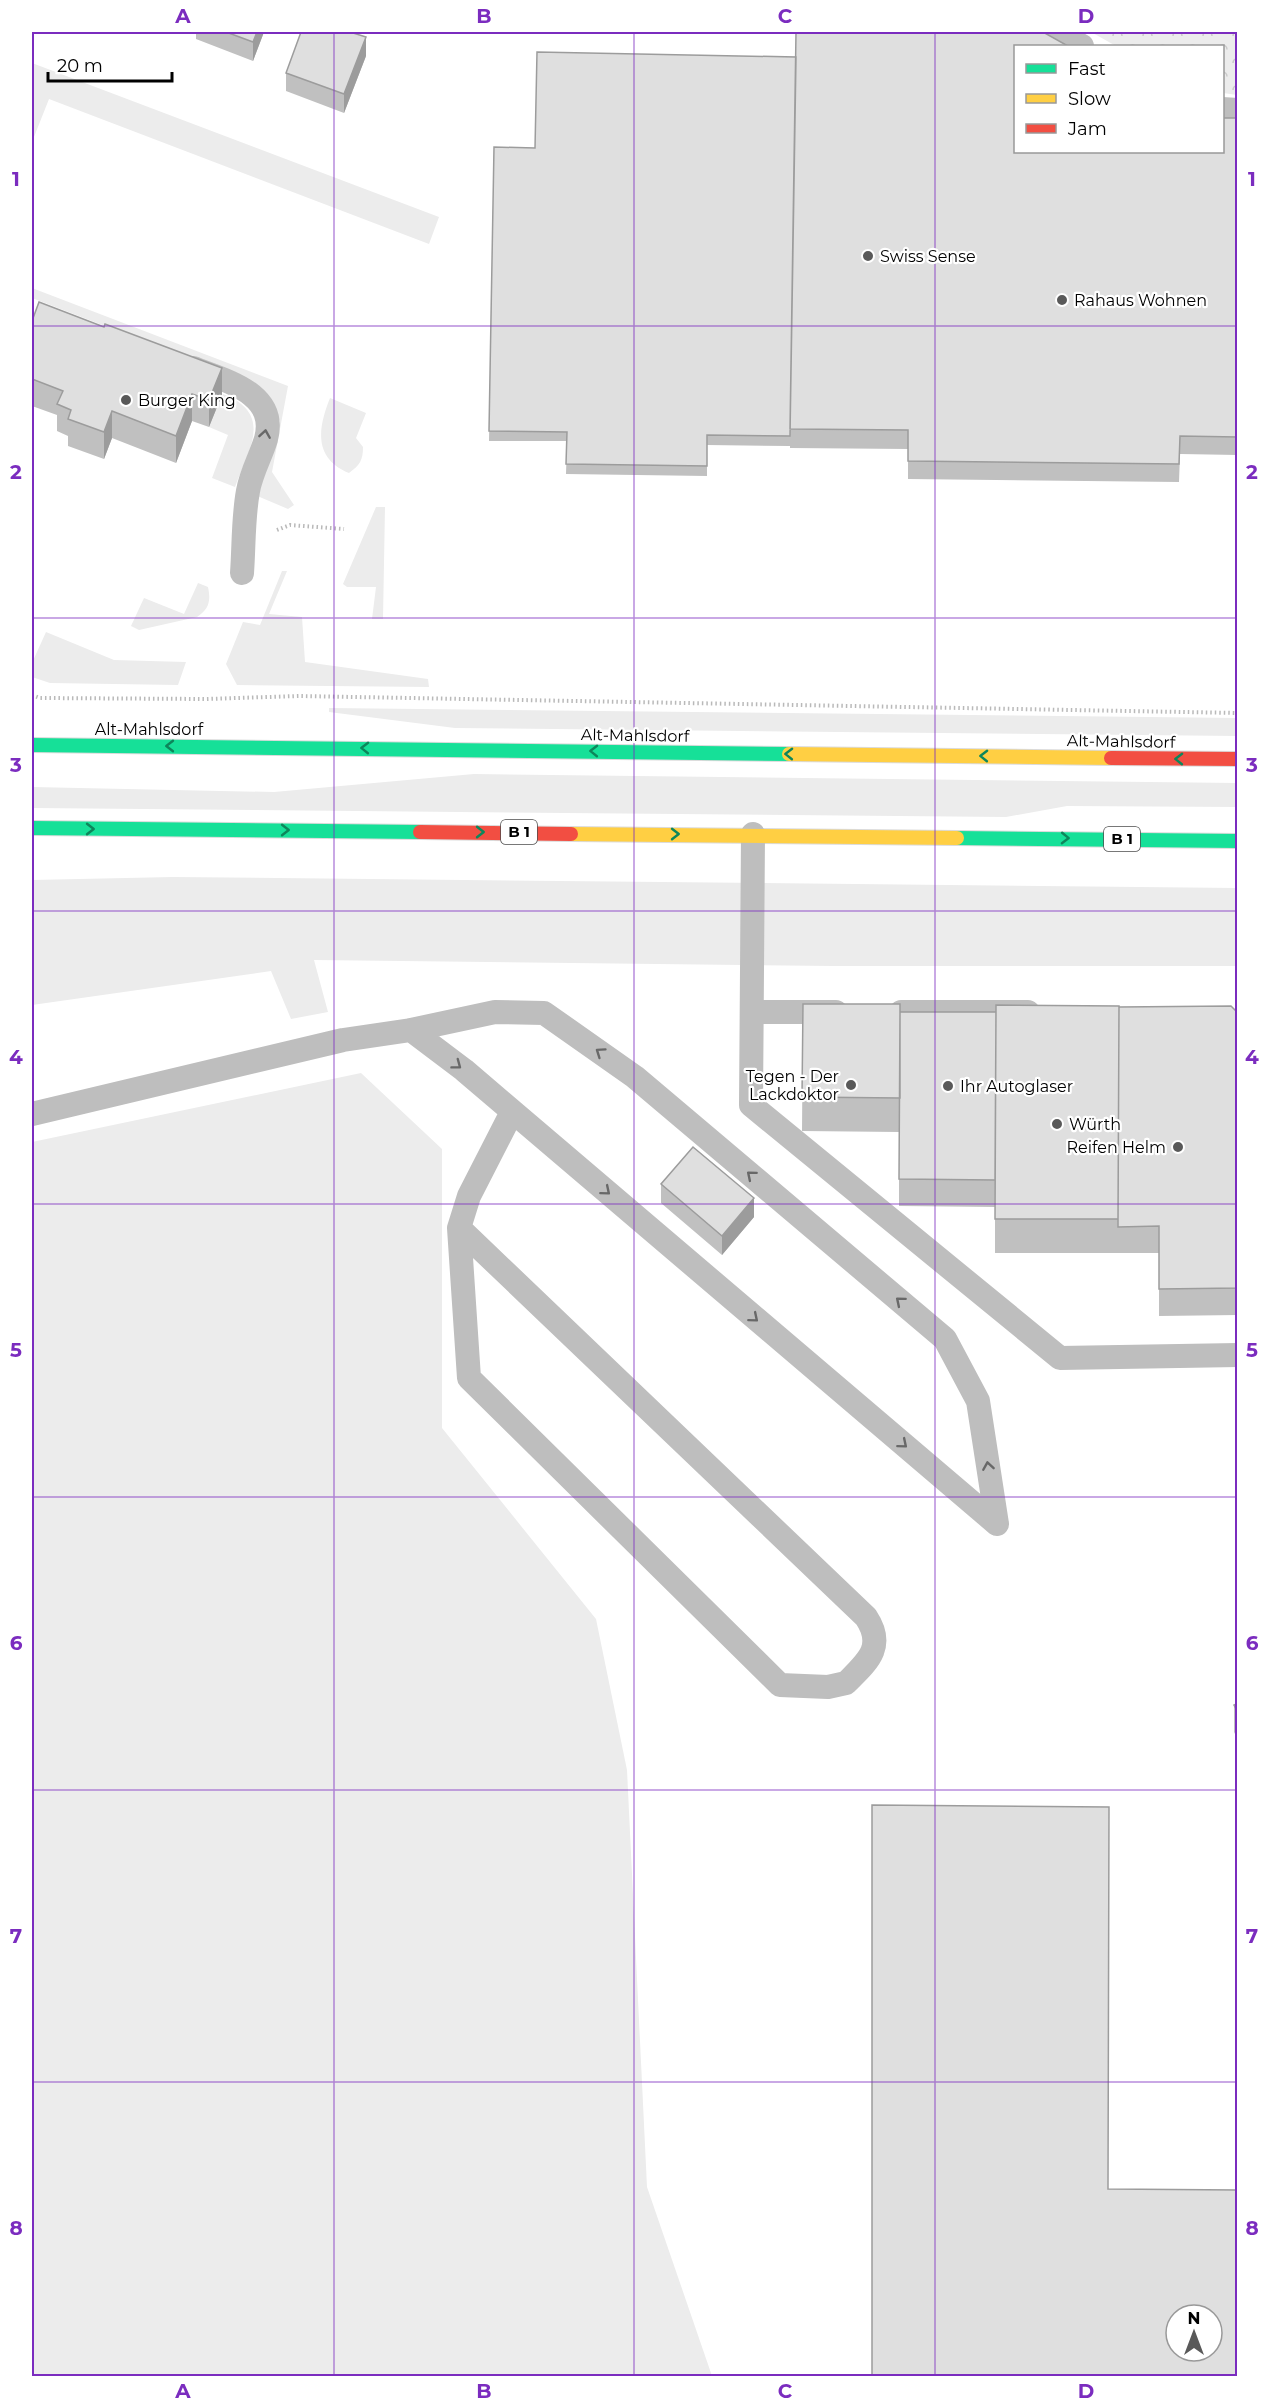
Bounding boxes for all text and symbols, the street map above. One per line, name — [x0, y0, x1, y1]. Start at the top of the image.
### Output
text: A — [174, 4, 191, 28]
text: B — [476, 4, 492, 28]
text: C — [778, 4, 793, 28]
text: D — [1078, 4, 1094, 28]
scale bar — [48, 45, 172, 83]
legend — [1014, 45, 1224, 153]
text: 20 m — [57, 55, 103, 77]
text: Fast — [1068, 58, 1106, 80]
text: Slow — [1068, 88, 1111, 110]
text: Jam — [1067, 118, 1107, 140]
text: 1 — [12, 167, 20, 191]
text: 1 — [1248, 167, 1256, 191]
place label: Swiss Sense — [880, 247, 976, 266]
marker: Swiss Sense — [861, 249, 875, 263]
place label: Rahaus Wohnen — [1074, 291, 1207, 310]
marker: Rahaus Wohnen — [1055, 293, 1069, 307]
place label: Burger King — [138, 391, 236, 410]
marker: Burger King — [119, 393, 133, 407]
one-way arrow — [259, 430, 271, 439]
text: 2 — [10, 460, 22, 484]
text: 2 — [1246, 460, 1258, 484]
street label: Alt-Mahlsdorf — [95, 720, 204, 739]
street label: Alt-Mahlsdorf — [581, 725, 690, 746]
street label: Alt-Mahlsdorf — [1067, 731, 1176, 752]
one-way arrow — [165, 740, 174, 752]
one-way arrow — [360, 742, 369, 754]
one-way arrow — [590, 745, 599, 757]
one-way arrow — [785, 747, 794, 760]
one-way arrow — [980, 750, 989, 762]
text: 3 — [9, 753, 22, 777]
one-way arrow — [1175, 753, 1184, 765]
text: 3 — [1245, 753, 1258, 777]
road number: B 1 — [501, 820, 537, 844]
one-way arrow — [85, 823, 94, 835]
one-way arrow — [280, 824, 289, 837]
one-way arrow — [475, 826, 484, 838]
road number: B 1 — [1104, 827, 1140, 851]
one-way arrow — [670, 828, 679, 840]
one-way arrow — [1060, 832, 1069, 845]
text: 4 — [9, 1045, 23, 1069]
text: 4 — [1245, 1045, 1259, 1069]
one-way arrow — [595, 1048, 606, 1059]
one-way arrow — [451, 1057, 462, 1068]
place label: Tegen - Der Lackdoktor — [746, 1067, 839, 1104]
place label: Ihr Autoglaser — [960, 1077, 1073, 1096]
marker: Tegen - Der Lackdoktor — [844, 1078, 858, 1092]
marker: Ihr Autoglaser — [941, 1079, 955, 1093]
place label: Würth — [1069, 1115, 1121, 1134]
marker: Würth — [1050, 1117, 1064, 1131]
place label: Reifen Helm — [1067, 1138, 1166, 1157]
marker: Reifen Helm — [1171, 1140, 1185, 1154]
one-way arrow — [747, 1171, 758, 1182]
one-way arrow — [599, 1184, 610, 1195]
one-way arrow — [896, 1297, 907, 1308]
one-way arrow — [747, 1310, 758, 1321]
text: 5 — [10, 1338, 22, 1362]
text: 5 — [1246, 1338, 1258, 1362]
one-way arrow — [896, 1436, 907, 1447]
one-way arrow — [983, 1461, 995, 1470]
text: 6 — [10, 1631, 23, 1655]
text: 6 — [1246, 1631, 1259, 1655]
text: 7 — [10, 1924, 22, 1948]
text: 7 — [1246, 1924, 1258, 1948]
text: 8 — [9, 2216, 23, 2240]
text: 8 — [1245, 2216, 1259, 2240]
north arrow — [1164, 2303, 1224, 2363]
text: N — [1188, 2309, 1200, 2328]
text: A — [174, 2379, 191, 2403]
text: B — [476, 2379, 492, 2403]
text: C — [778, 2379, 793, 2403]
text: D — [1078, 2379, 1094, 2403]

